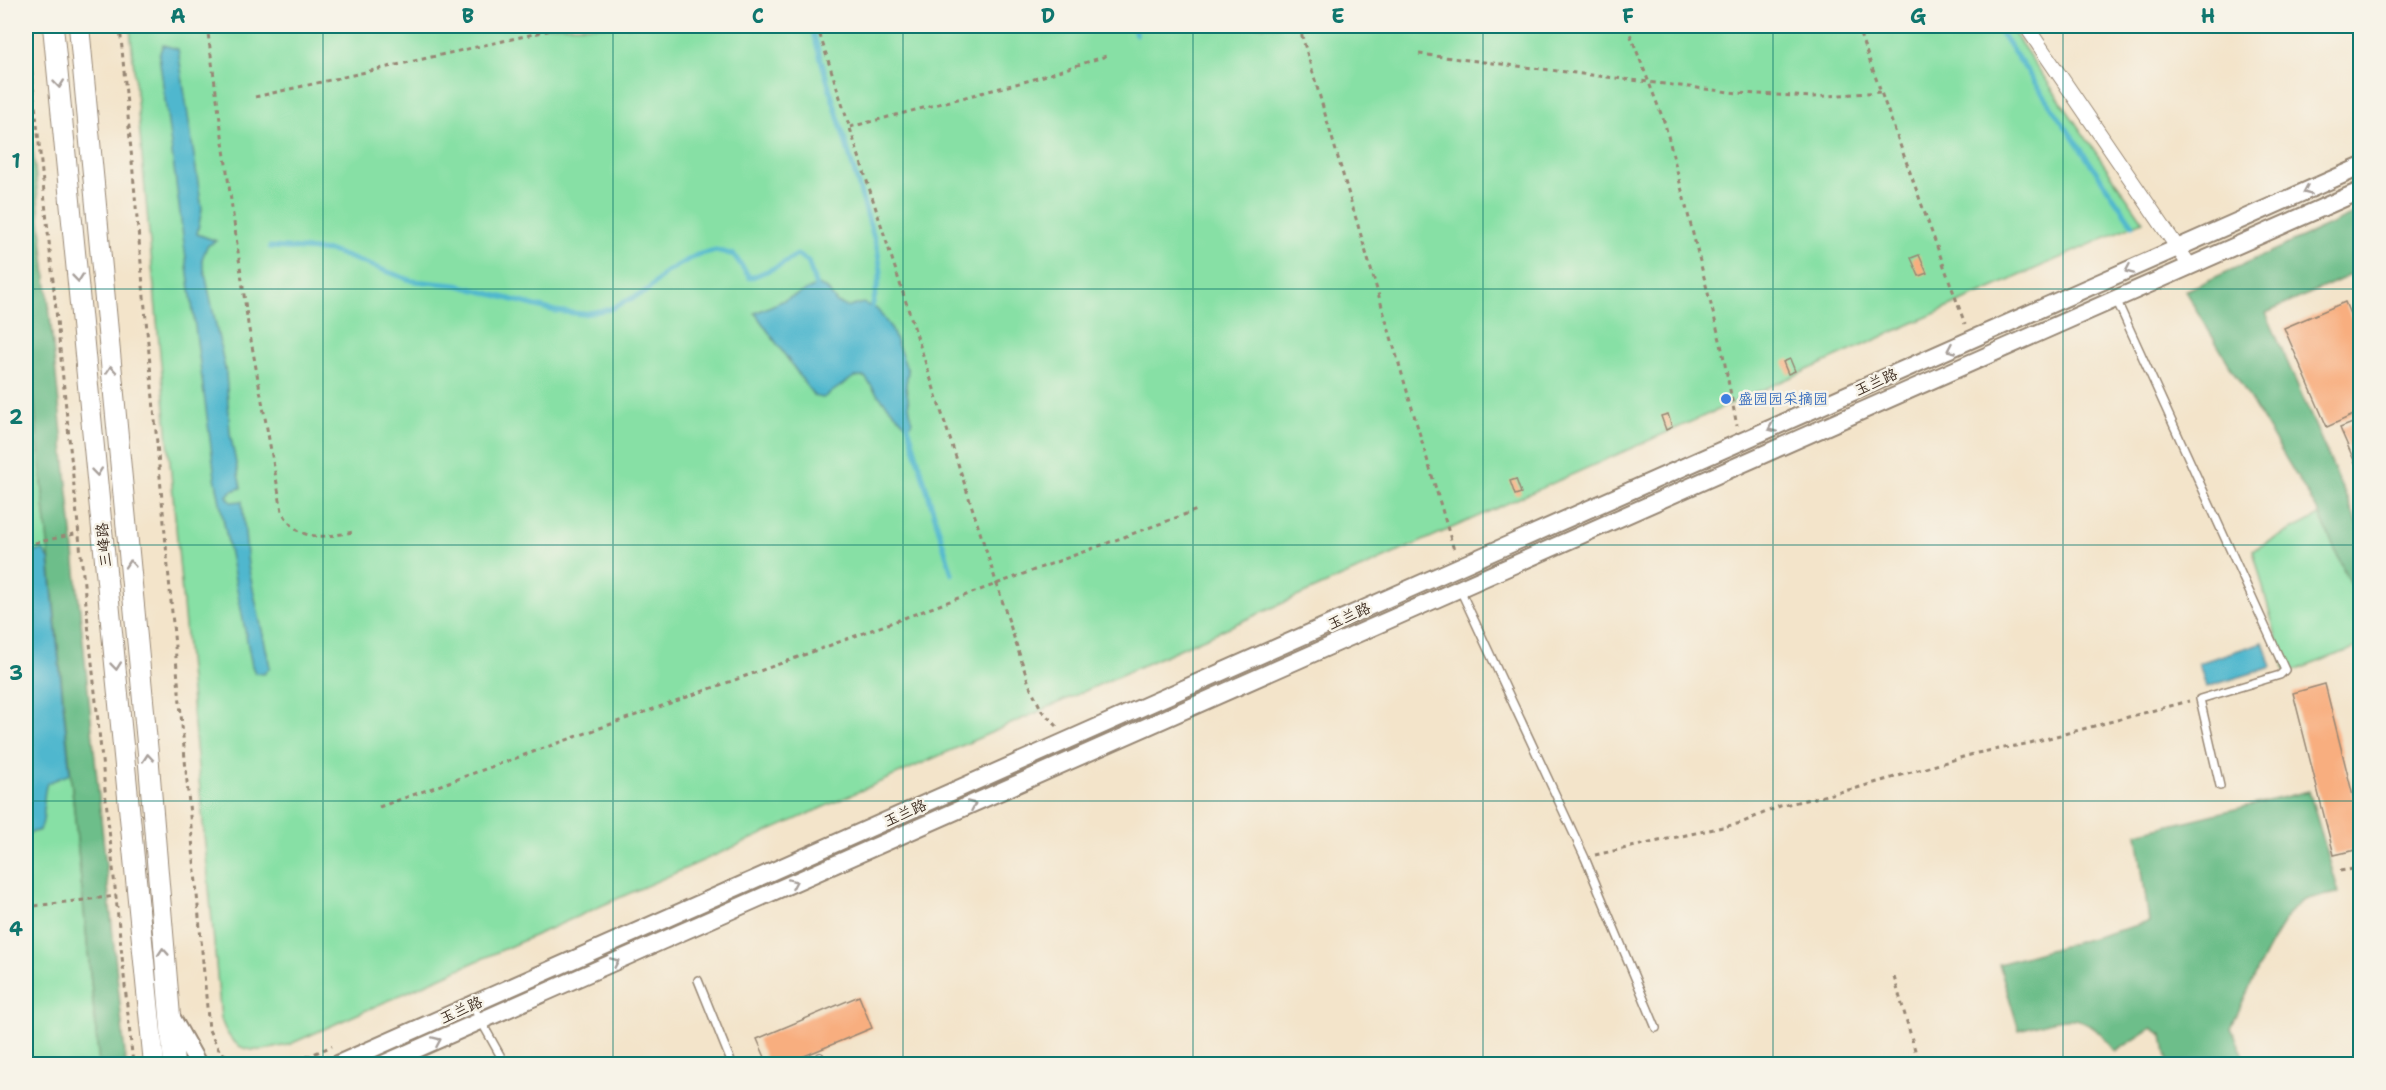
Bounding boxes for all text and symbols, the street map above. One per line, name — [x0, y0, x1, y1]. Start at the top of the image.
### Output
text: A — [170, 3, 186, 29]
text: B — [462, 3, 474, 29]
text: C — [752, 3, 764, 29]
text: D — [1041, 3, 1055, 29]
text: E — [1331, 3, 1345, 29]
text: F — [1622, 3, 1634, 29]
text: G — [1910, 3, 1926, 29]
text: H — [2201, 3, 2215, 29]
one-way arrow — [52, 79, 65, 88]
text: 1 — [11, 148, 21, 174]
one-way arrow — [2302, 184, 2313, 196]
one-way arrow — [2124, 263, 2135, 275]
one-way arrow — [71, 273, 84, 282]
one-way arrow — [1946, 342, 1957, 354]
street label: 玉兰路 — [1851, 364, 1901, 400]
one-way arrow — [105, 365, 118, 374]
place label: 盛园园采摘园 — [1738, 389, 1828, 409]
marker: 盛园园采摘园 — [1719, 392, 1733, 406]
text: 2 — [9, 404, 23, 430]
one-way arrow — [1768, 421, 1779, 433]
one-way arrow — [90, 467, 103, 476]
street label: 三峰路 — [92, 522, 116, 568]
one-way arrow — [124, 559, 137, 568]
street label: 玉兰路 — [1324, 598, 1374, 634]
text: 3 — [9, 660, 23, 686]
one-way arrow — [109, 661, 122, 671]
one-way arrow — [142, 753, 155, 762]
street label: 玉兰路 — [880, 795, 930, 831]
one-way arrow — [965, 800, 976, 812]
one-way arrow — [787, 879, 798, 891]
text: 4 — [9, 916, 23, 942]
one-way arrow — [157, 948, 170, 957]
one-way arrow — [609, 957, 620, 969]
street label: 玉兰路 — [436, 992, 486, 1028]
one-way arrow — [430, 1036, 441, 1048]

